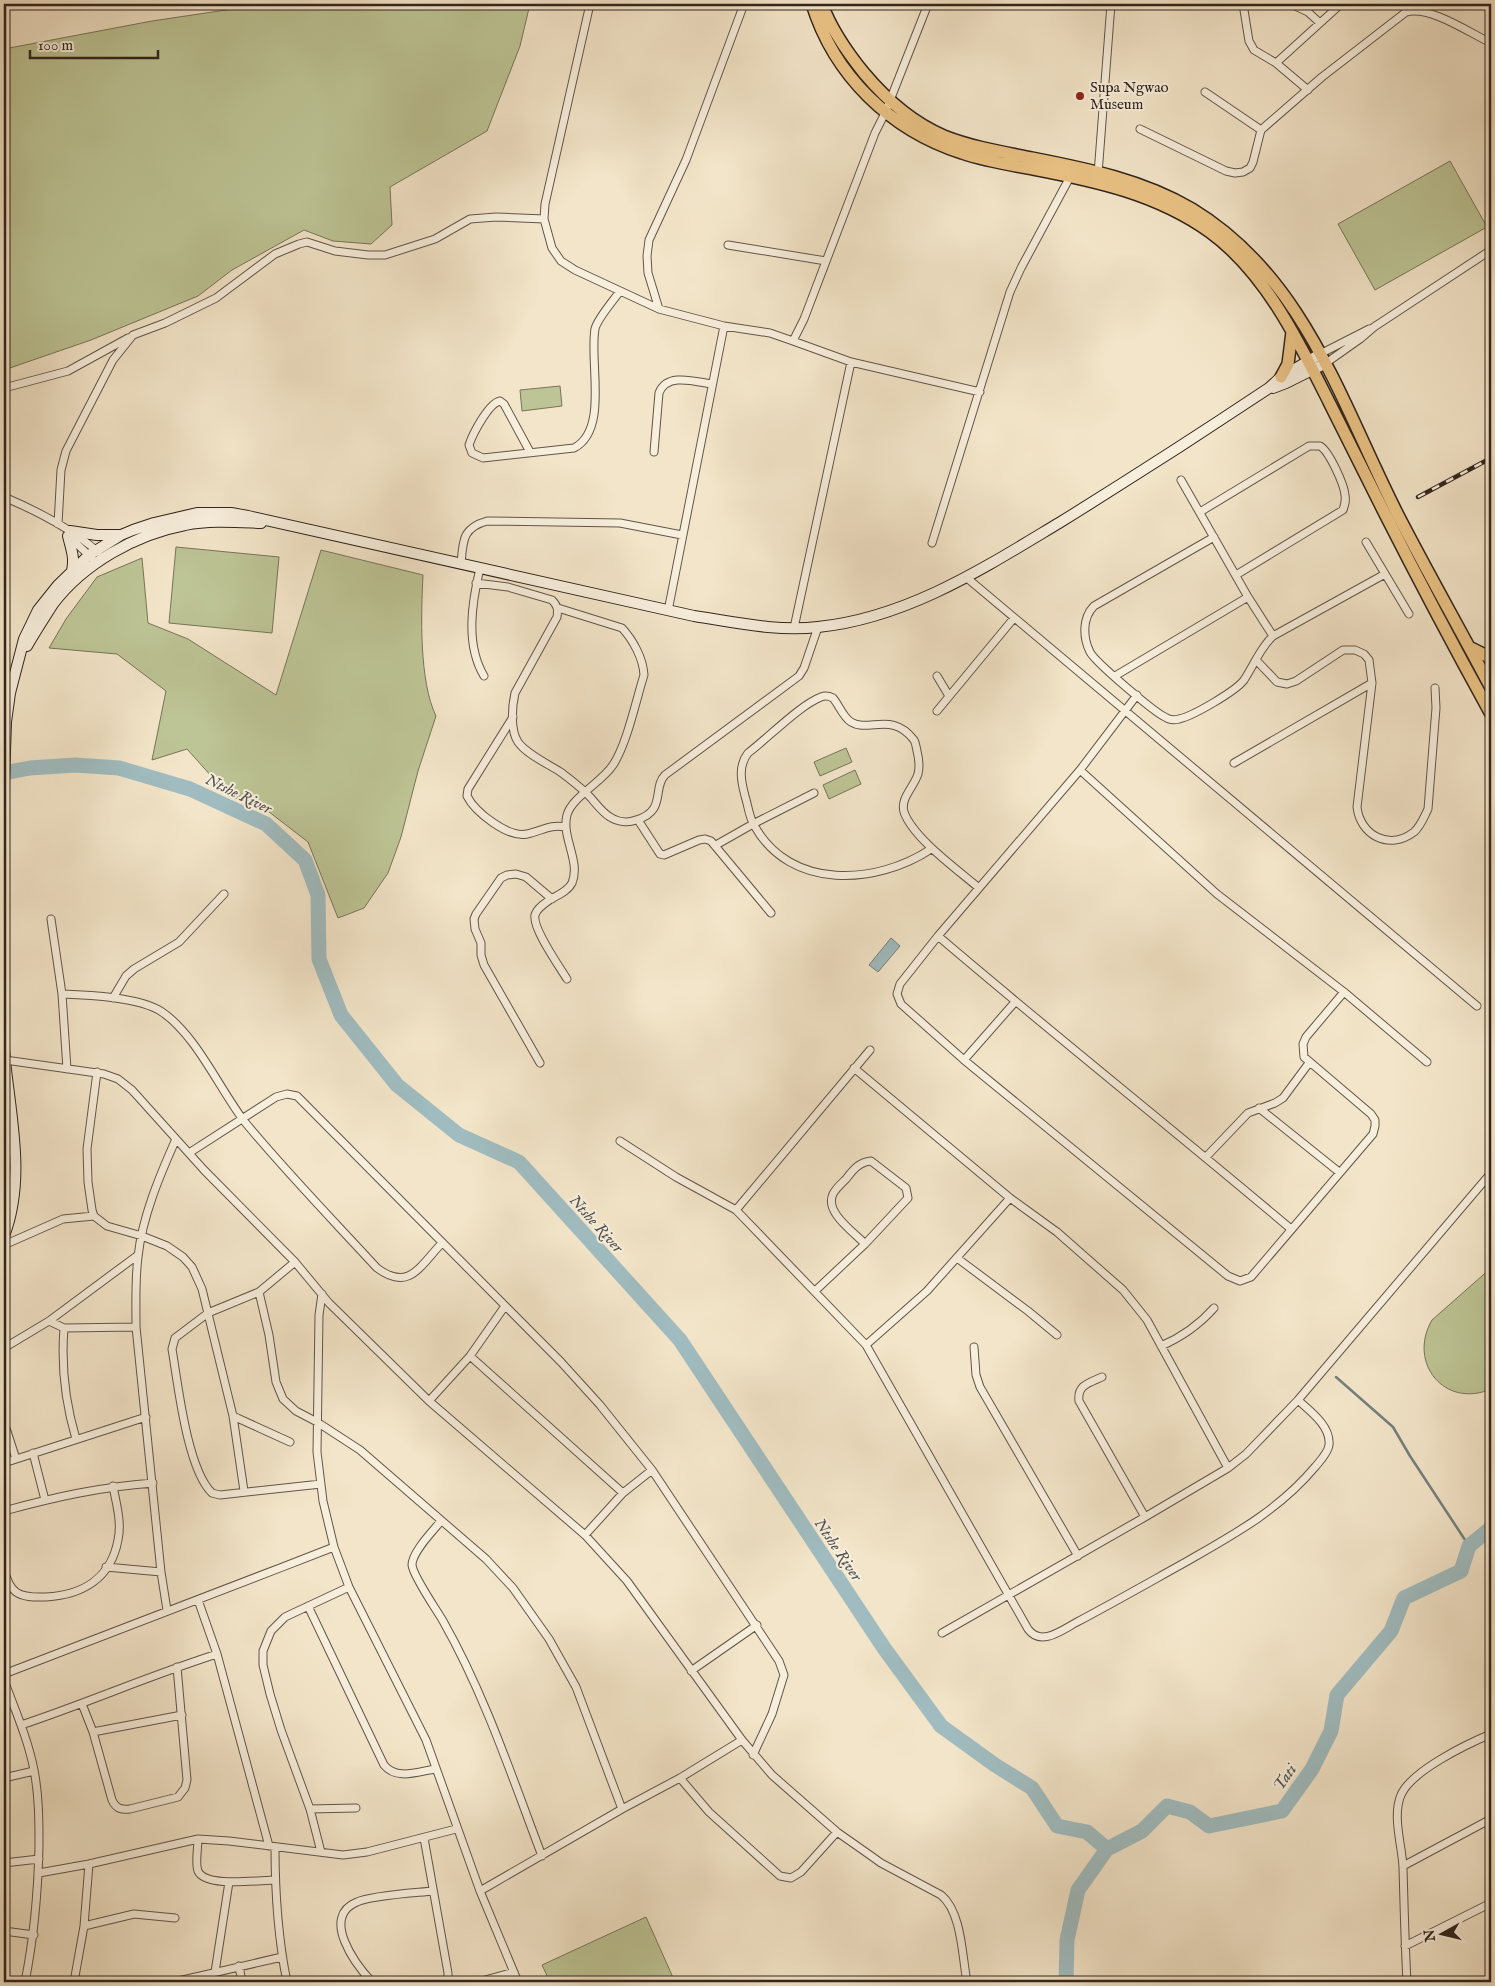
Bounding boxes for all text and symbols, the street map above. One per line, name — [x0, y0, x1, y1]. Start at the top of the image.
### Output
scale bar — [30, 28, 158, 60]
text: 100 m — [38, 36, 74, 55]
place label: Supa Ngwao Museum — [1090, 78, 1169, 114]
marker: Supa Ngwao Museum — [1074, 90, 1086, 102]
water label: Ntshe River — [202, 770, 276, 820]
water label: Ntshe River — [564, 1191, 628, 1259]
water label: Ntshe River — [809, 1515, 866, 1587]
water label: Tati — [1269, 1760, 1303, 1795]
north arrow — [1418, 1908, 1468, 1958]
text: N — [1420, 1928, 1440, 1944]

